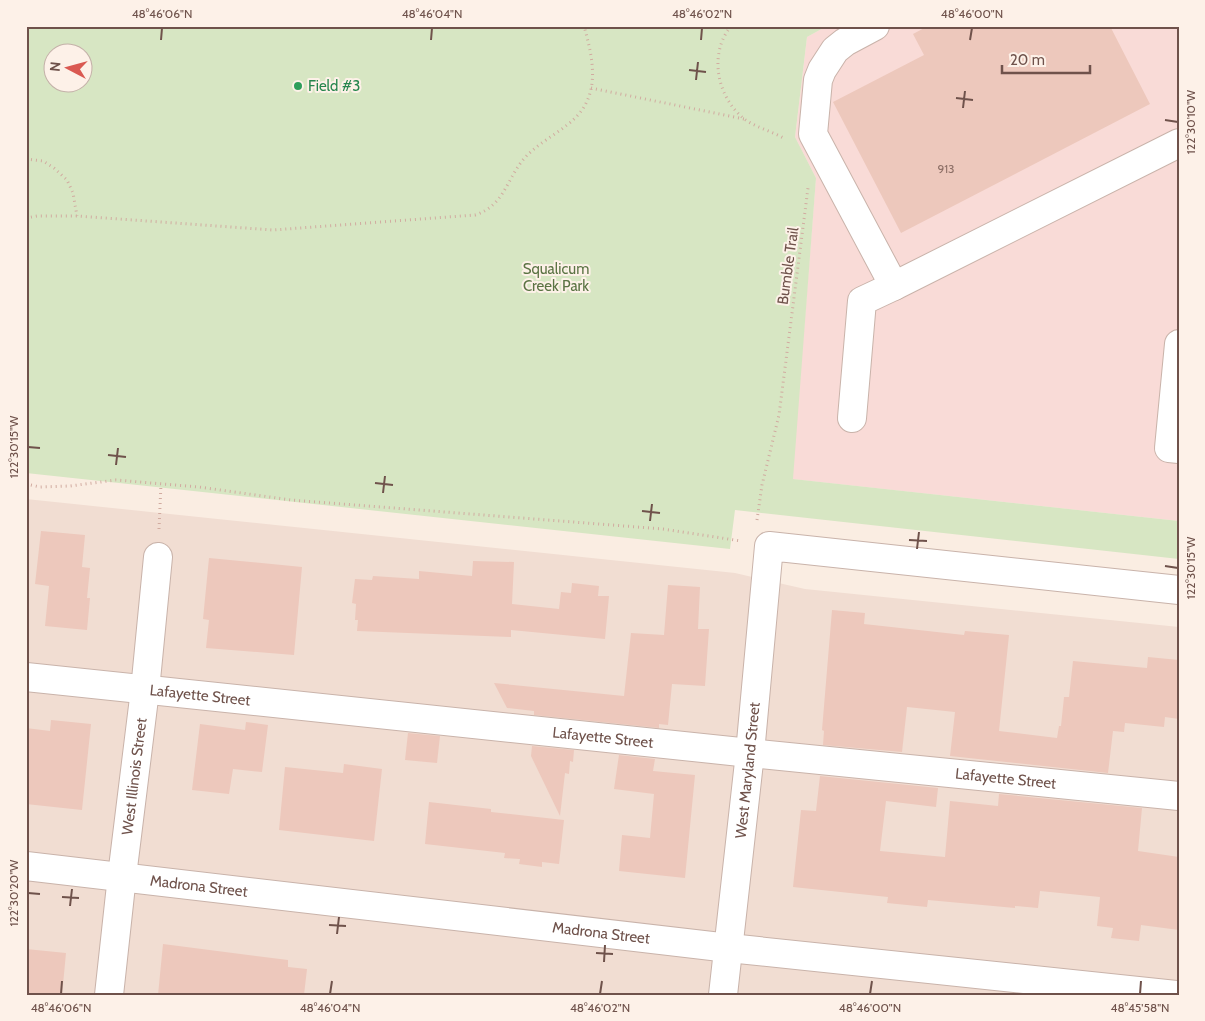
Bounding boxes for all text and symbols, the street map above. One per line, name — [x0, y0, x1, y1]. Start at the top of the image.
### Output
text: 48°46'06"N — [132, 6, 192, 21]
text: 48°46'04"N — [402, 6, 462, 21]
text: 48°46'02"N — [672, 6, 732, 21]
text: 48°46'00"N — [941, 6, 1003, 21]
north arrow — [42, 42, 92, 92]
scale bar — [1002, 42, 1090, 74]
text: 20 m — [1010, 51, 1045, 69]
text: N — [46, 61, 65, 73]
place label: Field #3 — [308, 77, 360, 95]
marker: Field #3 — [292, 80, 304, 92]
text: 122°30'10"W — [1183, 89, 1198, 154]
house number: 913 — [937, 161, 955, 176]
street label: Bumble Trail — [774, 226, 802, 306]
park label: Squalicum Creek Park — [523, 260, 589, 295]
text: 122°30'15"W — [6, 415, 21, 478]
text: 122°30'15"W — [1183, 536, 1198, 599]
street label: Lafayette Street — [149, 681, 251, 710]
street label: West Maryland Street — [732, 701, 764, 839]
street label: West Illinois Street — [118, 717, 150, 836]
street label: Lafayette Street — [552, 723, 654, 752]
street label: Lafayette Street — [954, 765, 1057, 793]
text: 122°30'20"W — [6, 859, 21, 926]
street label: Madrona Street — [149, 872, 249, 901]
street label: Madrona Street — [551, 918, 651, 948]
text: 48°46'06"N — [31, 1000, 91, 1015]
text: 48°46'04"N — [300, 1000, 360, 1015]
text: 48°46'02"N — [570, 1000, 630, 1015]
text: 48°46'00"N — [839, 1000, 901, 1015]
text: 48°45'58"N — [1111, 1000, 1169, 1015]

